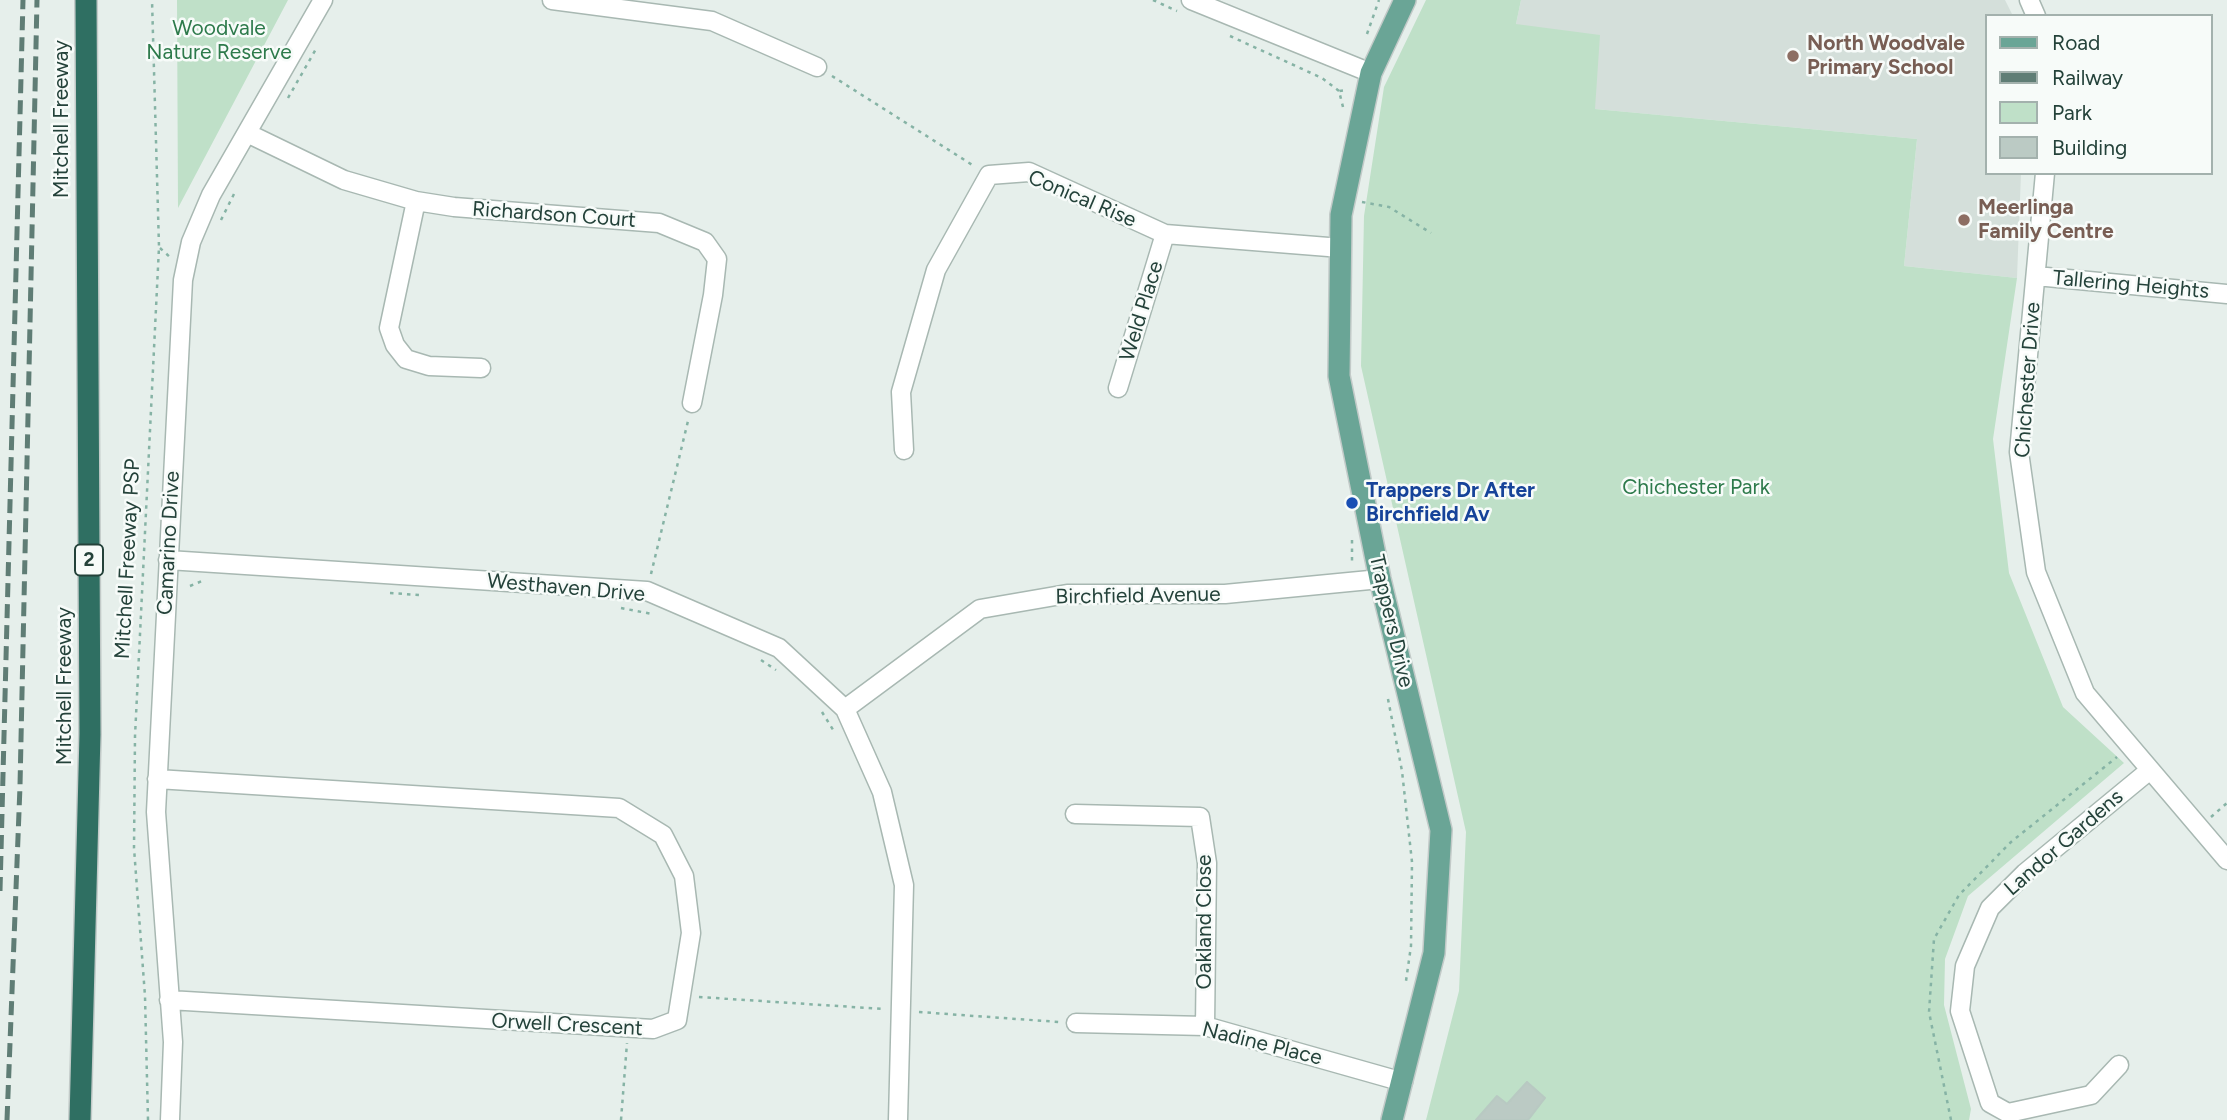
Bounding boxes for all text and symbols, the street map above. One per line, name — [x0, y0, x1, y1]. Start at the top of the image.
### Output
legend — [1986, 14, 2213, 175]
park label: Woodvale Nature Reserve — [146, 16, 292, 66]
text: Road — [2052, 30, 2100, 55]
place label: North Woodvale Primary School — [1807, 31, 1965, 81]
street label: Mitchell Freeway — [49, 40, 75, 198]
marker: North Woodvale Primary School — [1785, 48, 1801, 64]
text: Railway — [2052, 65, 2123, 90]
text: Park — [2052, 100, 2092, 125]
text: Building — [2052, 135, 2127, 160]
street label: Conical Rise — [1024, 165, 1140, 233]
place label: Meerlinga Family Centre — [1978, 195, 2114, 245]
street label: Richardson Court — [471, 197, 637, 233]
marker: Meerlinga Family Centre — [1956, 212, 1972, 228]
street label: Weld Place — [1115, 258, 1169, 364]
street label: Tallering Heights — [2052, 266, 2210, 304]
street label: Chichester Drive — [2010, 301, 2046, 459]
street label: Mitchell Freeway PSP — [110, 458, 146, 660]
street label: Camarino Drive — [153, 470, 185, 616]
park label: Chichester Park — [1622, 475, 1770, 501]
place label: Trappers Dr After Birchfield Av — [1366, 478, 1535, 528]
marker: Trappers Dr After Birchfield Av — [1344, 495, 1360, 511]
road number: 2 — [75, 544, 103, 576]
street label: Trappers Drive — [1364, 552, 1418, 690]
street label: Westhaven Drive — [486, 569, 646, 607]
street label: Birchfield Avenue — [1055, 582, 1221, 610]
street label: Mitchell Freeway — [52, 607, 78, 765]
street label: Landor Gardens — [1999, 785, 2129, 901]
street label: Oakland Close — [1192, 855, 1218, 989]
street label: Orwell Crescent — [491, 1008, 643, 1042]
street label: Nadine Place — [1199, 1017, 1325, 1071]

